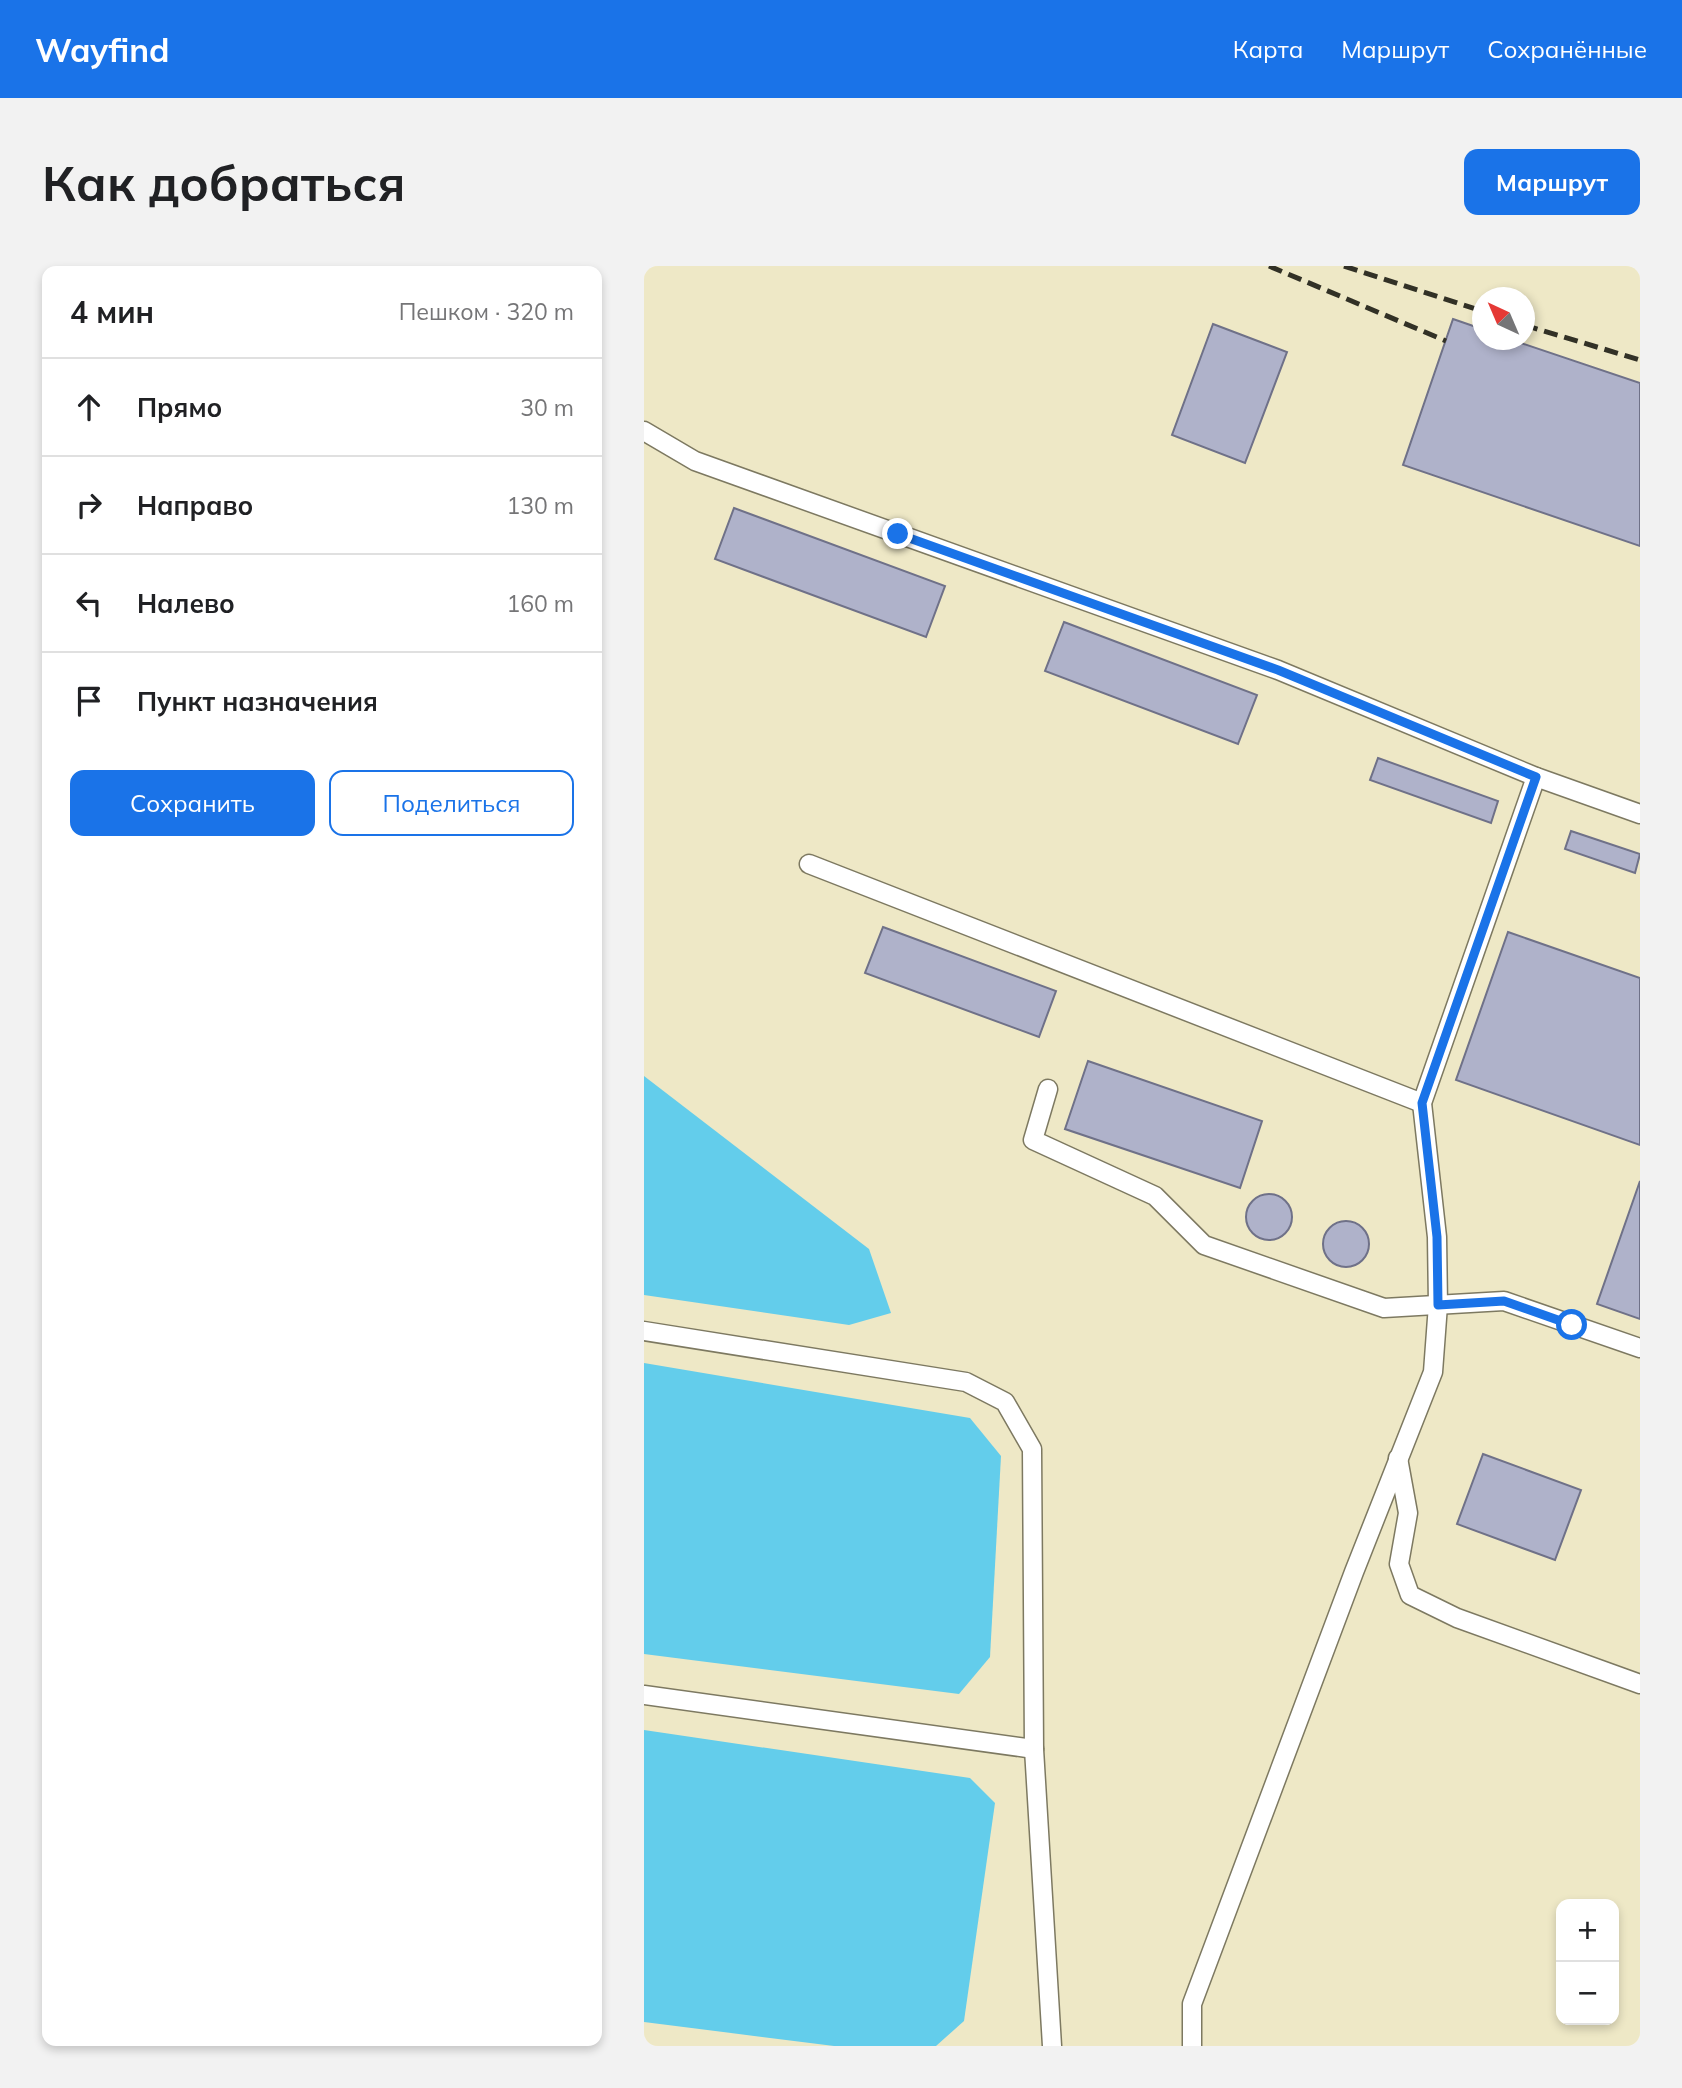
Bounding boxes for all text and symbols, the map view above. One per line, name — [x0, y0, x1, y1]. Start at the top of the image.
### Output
text: Wayfind — [35, 29, 170, 70]
text: Карта — [1233, 34, 1303, 64]
text: Маршрут — [1341, 34, 1449, 64]
text: Сохранённые — [1487, 34, 1647, 64]
button: Маршрут — [1464, 149, 1640, 215]
text: Как добраться — [42, 152, 405, 213]
north arrow — [1472, 287, 1535, 350]
text: 4 мин — [70, 293, 154, 331]
text: Пешком · 320 m — [399, 297, 574, 326]
icon: ahead — [70, 388, 108, 426]
text: Прямо — [137, 391, 222, 424]
text: 30 m — [520, 393, 574, 422]
icon: right — [70, 486, 108, 524]
text: Направо — [137, 489, 253, 522]
text: 130 m — [506, 491, 574, 520]
route end — [882, 518, 913, 549]
icon: left — [70, 584, 108, 622]
text: Налево — [137, 587, 235, 620]
text: 160 m — [506, 589, 574, 618]
icon: arrive — [70, 682, 108, 720]
text: Пункт назначения — [137, 685, 378, 718]
button: Сохранить — [70, 770, 315, 836]
button: Поделиться — [329, 770, 574, 836]
route start — [1556, 1309, 1587, 1340]
map controls — [1556, 1899, 1619, 2025]
button: + — [1556, 1899, 1619, 1962]
button: − — [1556, 1962, 1619, 2025]

